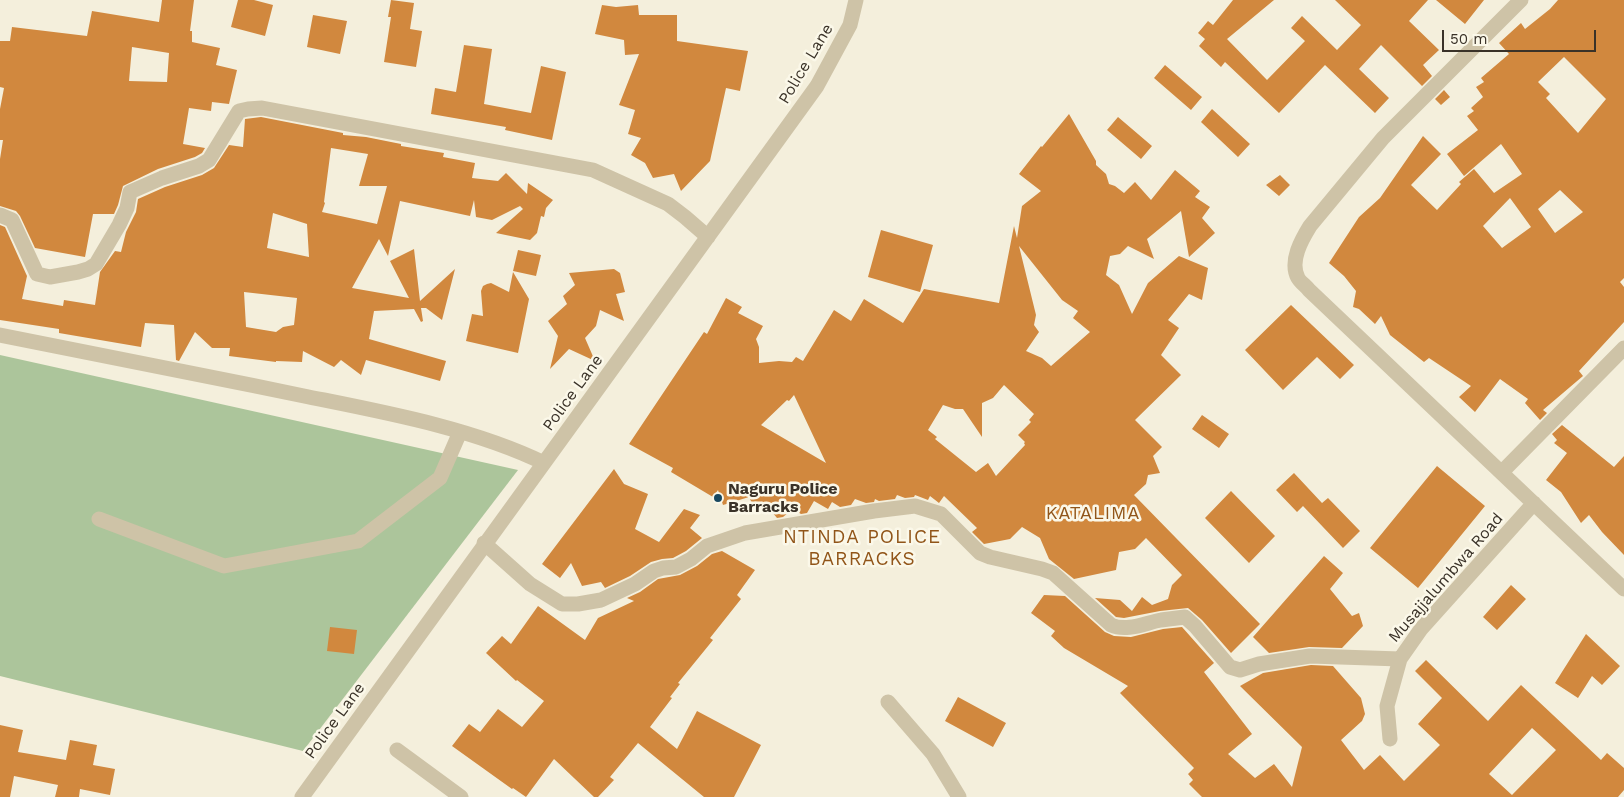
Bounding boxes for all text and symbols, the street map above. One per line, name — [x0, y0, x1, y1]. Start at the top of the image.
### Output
scale bar — [1444, 20, 1598, 52]
street label: Police Lane — [775, 21, 837, 107]
text: 50 m — [1450, 30, 1487, 48]
street label: Police Lane — [539, 351, 607, 435]
place label: Naguru Police Barracks — [728, 479, 838, 517]
marker: Naguru Police Barracks — [712, 492, 724, 504]
district label: KATALIMA — [1045, 503, 1141, 525]
street label: Musajjalumbwa Road — [1385, 509, 1507, 647]
district label: NTINDA POLICE BARRACKS — [781, 526, 943, 570]
street label: Police Lane — [301, 679, 369, 763]

